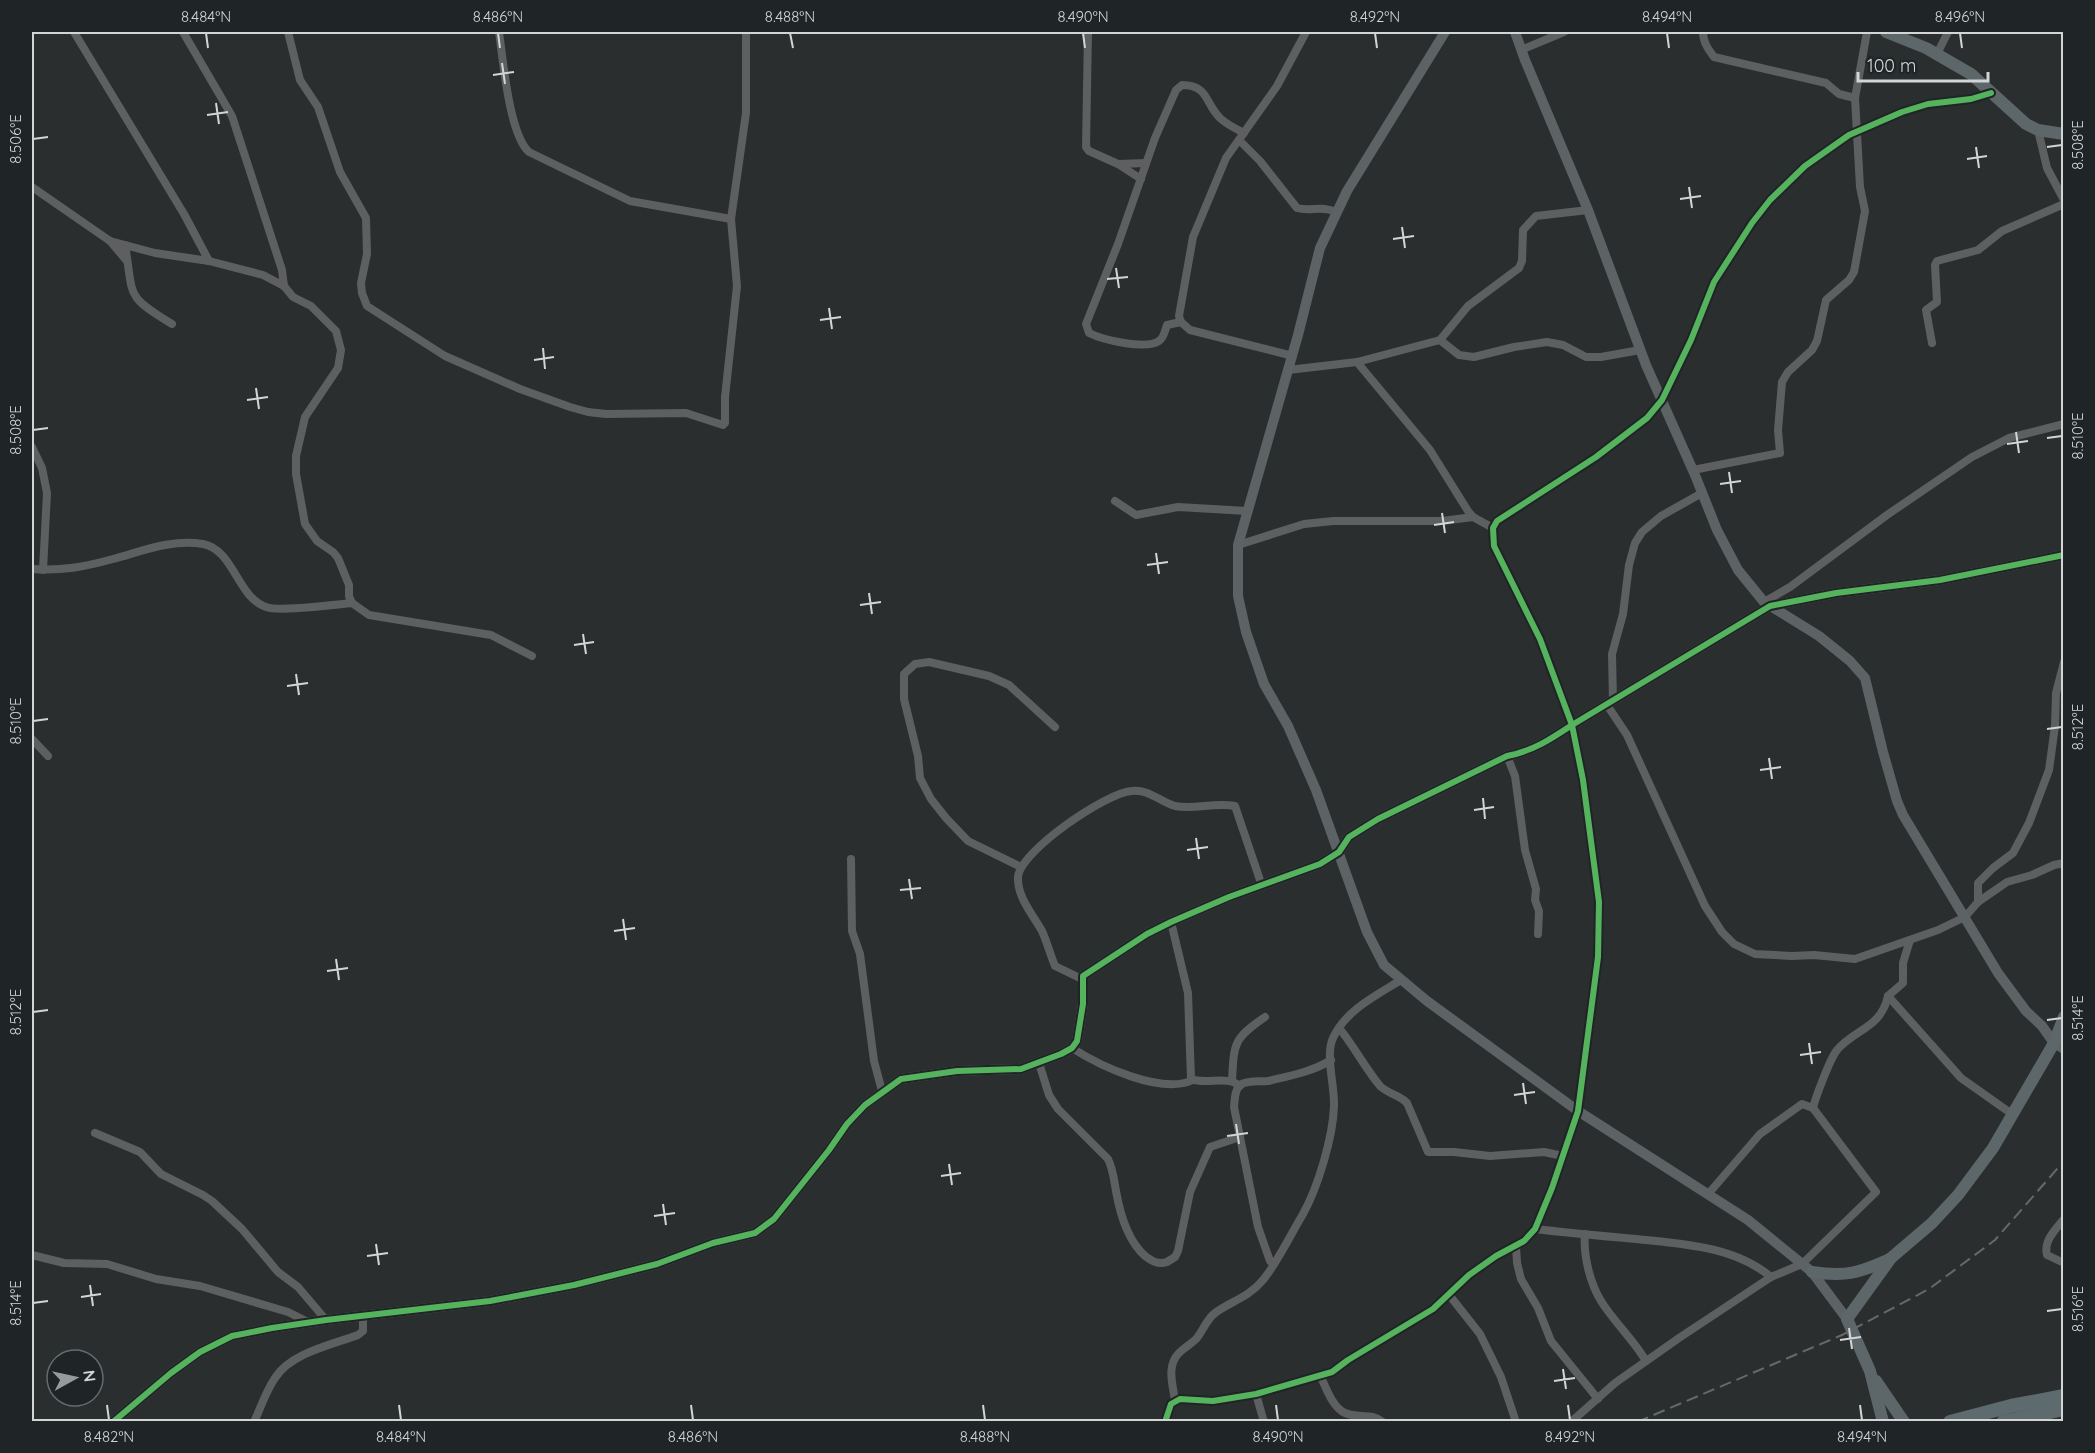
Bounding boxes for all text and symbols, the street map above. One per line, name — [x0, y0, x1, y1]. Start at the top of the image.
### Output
text: 8.484°N — [181, 7, 231, 26]
text: 8.486°N — [473, 7, 523, 26]
text: 8.488°N — [765, 7, 815, 26]
text: 8.490°N — [1057, 7, 1109, 26]
text: 8.492°N — [1350, 7, 1400, 26]
text: 8.494°N — [1642, 7, 1692, 26]
text: 8.496°N — [1935, 7, 1985, 26]
scale bar — [1858, 45, 1988, 83]
text: 100 m — [1867, 54, 1916, 77]
text: 8.506°E — [6, 114, 25, 164]
text: 8.508°E — [2068, 120, 2087, 170]
text: 8.508°E — [6, 405, 25, 455]
text: 8.510°E — [2068, 413, 2087, 459]
text: 8.510°E — [6, 698, 25, 744]
text: 8.512°E — [2068, 704, 2087, 750]
text: 8.512°E — [6, 989, 25, 1035]
text: 8.514°E — [2068, 995, 2087, 1041]
text: 8.514°E — [6, 1280, 25, 1326]
text: 8.516°E — [2068, 1286, 2087, 1332]
north arrow — [45, 1348, 105, 1408]
text: N — [79, 1369, 101, 1383]
text: 8.482°N — [84, 1427, 134, 1446]
text: 8.484°N — [376, 1427, 426, 1446]
text: 8.486°N — [668, 1427, 718, 1446]
text: 8.488°N — [960, 1427, 1010, 1446]
text: 8.490°N — [1252, 1427, 1304, 1446]
text: 8.492°N — [1545, 1427, 1595, 1446]
text: 8.494°N — [1837, 1427, 1887, 1446]

